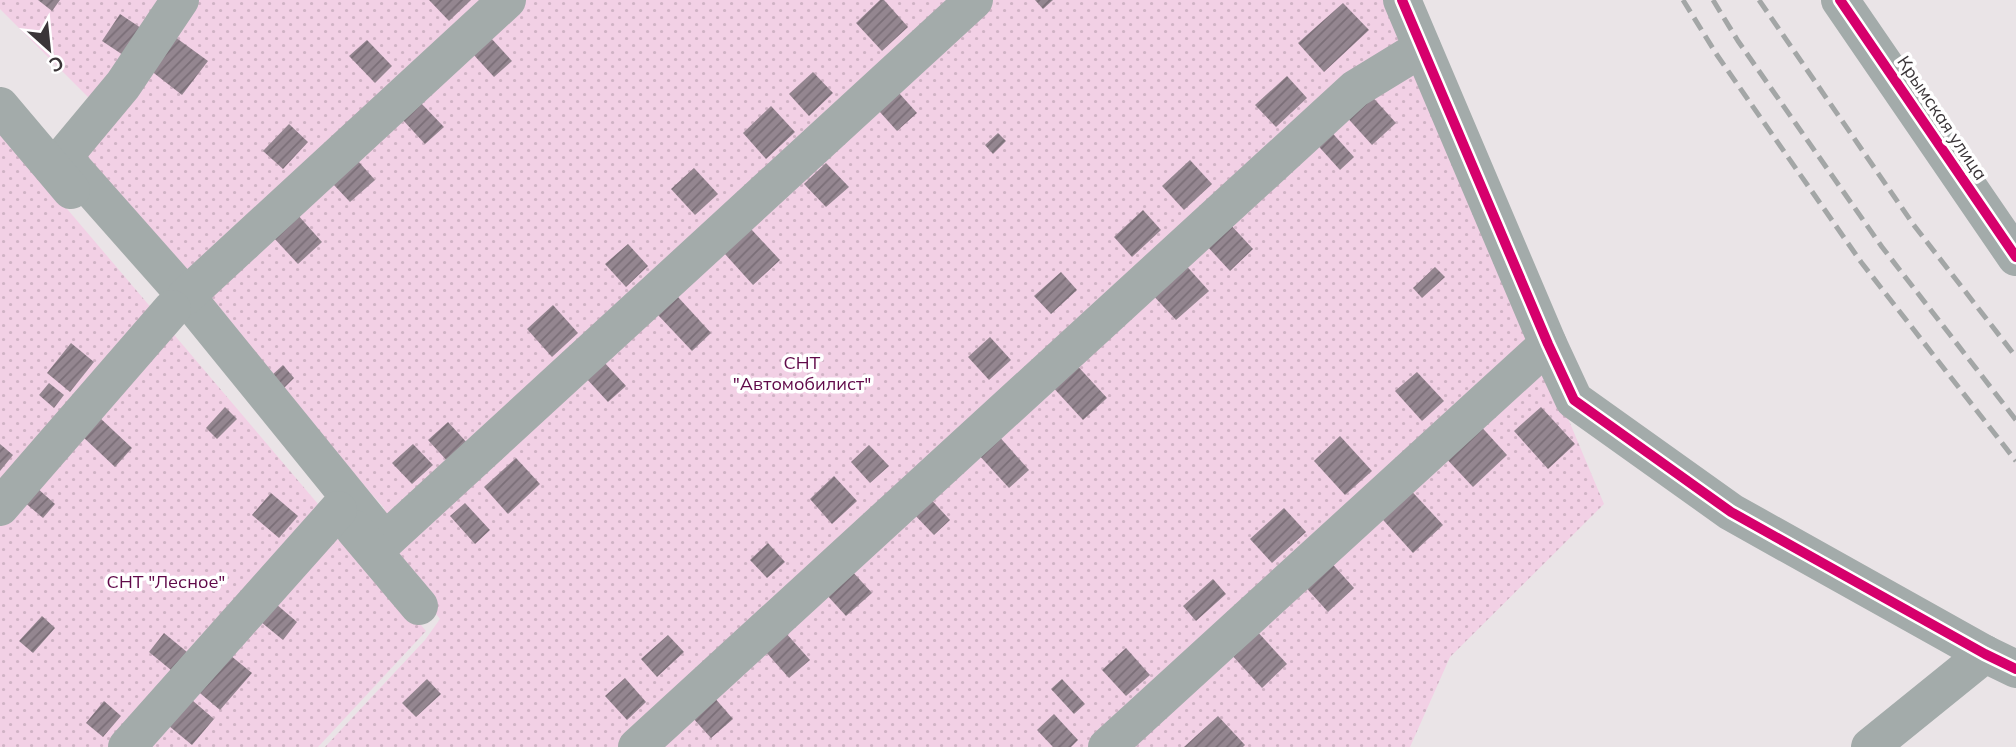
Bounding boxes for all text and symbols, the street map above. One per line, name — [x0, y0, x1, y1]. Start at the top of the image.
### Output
north arrow — [14, 14, 84, 84]
text: С — [45, 51, 68, 78]
street label: Крымская улица — [1892, 51, 1993, 184]
park label: СНТ "Автомобилист" — [733, 351, 871, 395]
park label: СНТ "Лесное" — [107, 570, 225, 593]

